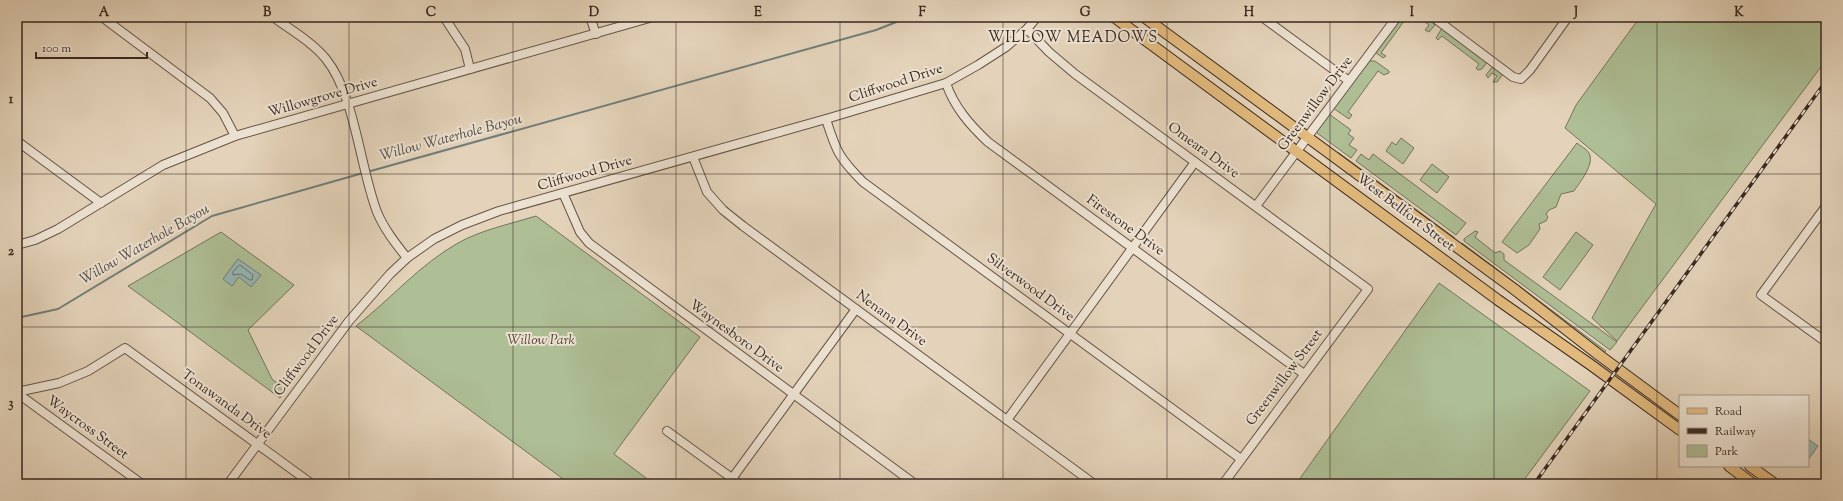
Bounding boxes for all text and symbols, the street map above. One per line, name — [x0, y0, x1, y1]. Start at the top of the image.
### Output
text: A — [99, 4, 110, 22]
text: B — [263, 4, 272, 22]
text: C — [426, 4, 436, 22]
text: D — [589, 4, 599, 22]
text: E — [754, 4, 762, 22]
text: F — [918, 4, 926, 22]
text: G — [1080, 4, 1091, 22]
text: H — [1244, 4, 1255, 22]
text: I — [1410, 4, 1415, 22]
text: J — [1573, 4, 1578, 22]
text: K — [1734, 4, 1744, 22]
district label: WILLOW MEADOWS — [988, 28, 1158, 49]
scale bar — [36, 34, 147, 60]
text: 100 m — [42, 40, 71, 58]
street label: Greenwillow Drive — [1274, 52, 1358, 156]
street label: Cliffwood Drive — [846, 59, 946, 109]
street label: Willowgrove Drive — [266, 73, 380, 123]
text: 1 — [9, 91, 14, 109]
water label: Willow Waterhole Bayou — [378, 109, 525, 167]
street label: Omeara Drive — [1163, 118, 1243, 184]
street label: Cliffwood Drive — [535, 151, 635, 197]
street label: West Bellfort Street — [1352, 169, 1458, 257]
street label: Firestone Drive — [1082, 191, 1168, 261]
water label: Willow Waterhole Bayou — [76, 199, 214, 291]
text: 2 — [8, 243, 15, 261]
street label: Silverwood Drive — [982, 249, 1078, 327]
street label: Nenana Drive — [851, 286, 931, 352]
street label: Waynesboro Drive — [684, 296, 788, 378]
street label: Cliffwood Drive — [270, 311, 344, 401]
street label: Greenwillow Street — [1242, 325, 1328, 431]
park label: Willow Park — [507, 331, 575, 351]
street label: Tonawanda Drive — [177, 365, 275, 445]
street label: Waycross Street — [42, 391, 132, 465]
text: 3 — [8, 395, 14, 413]
legend — [1679, 395, 1809, 467]
text: Road — [1715, 403, 1742, 421]
text: Railway — [1715, 423, 1756, 441]
text: Park — [1715, 443, 1738, 461]

